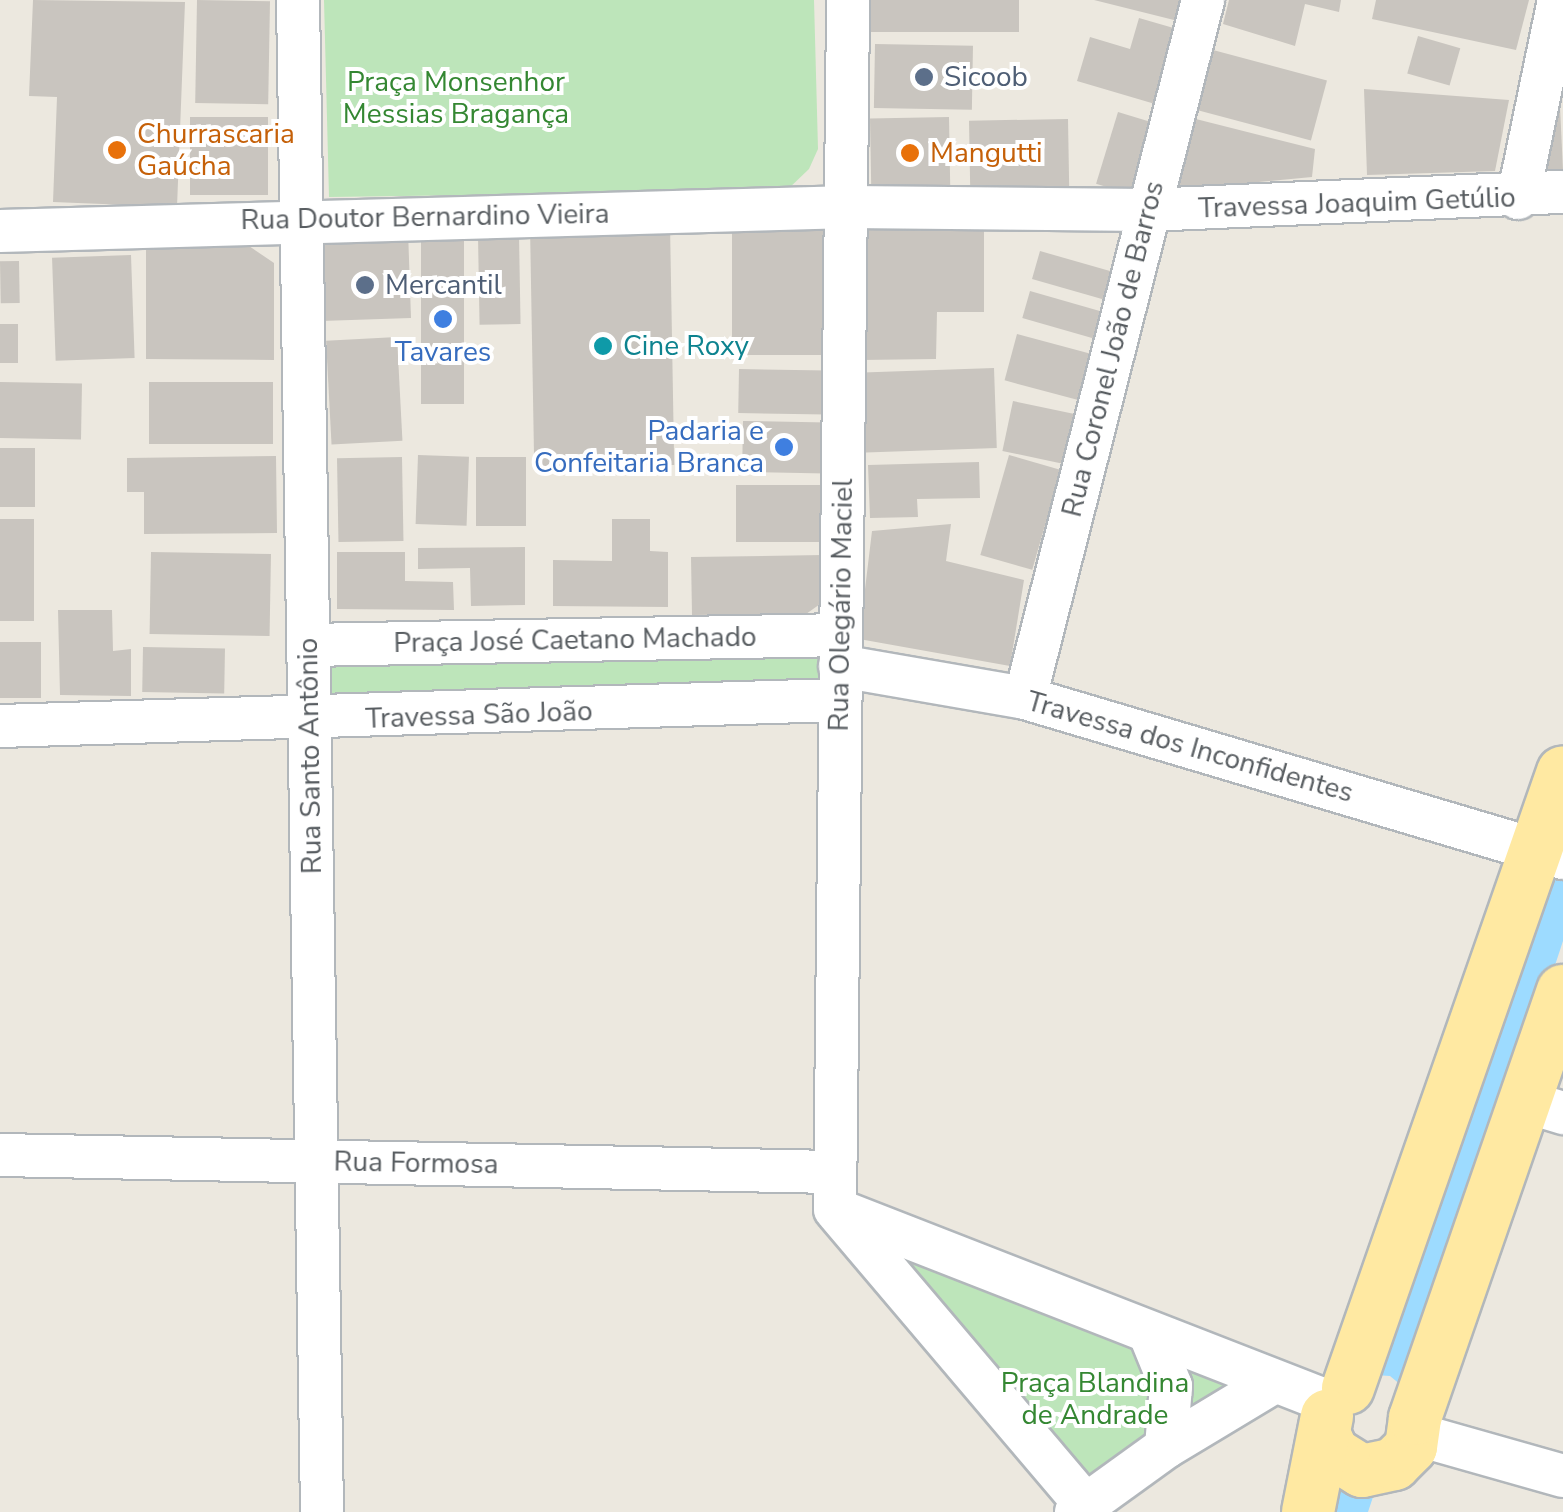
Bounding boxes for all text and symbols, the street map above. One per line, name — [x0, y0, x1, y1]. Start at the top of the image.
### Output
place label: Sicoob — [944, 60, 1028, 94]
park label: Praça Monsenhor Messias Bragança — [343, 65, 569, 131]
marker: Sicoob — [913, 66, 935, 88]
place label: Churrascaria Gaúcha — [137, 117, 295, 183]
place label: Mangutti — [930, 136, 1043, 170]
marker: Churrascaria Gaúcha — [106, 139, 128, 161]
marker: Mangutti — [899, 142, 921, 164]
street label: Rua Coronel João de Barros — [1055, 178, 1171, 520]
street label: Travessa Joaquim Getúlio — [1198, 181, 1516, 225]
street label: Rua Doutor Bernardino Vieira — [240, 197, 610, 237]
place label: Mercantil — [385, 268, 502, 302]
marker: Mercantil — [354, 274, 376, 296]
marker: Tavares — [432, 308, 454, 330]
place label: Cine Roxy — [623, 329, 749, 363]
place label: Tavares — [395, 335, 491, 369]
marker: Cine Roxy — [592, 335, 614, 357]
place label: Padaria e Confeitaria Branca — [534, 414, 764, 480]
marker: Padaria e Confeitaria Branca — [773, 436, 795, 458]
street label: Rua Olegário Maciel — [822, 478, 860, 732]
street label: Praça José Caetano Machado — [393, 620, 757, 660]
street label: Rua Santo Antônio — [291, 638, 329, 874]
street label: Travessa dos Inconfidentes — [1023, 684, 1357, 810]
street label: Travessa São João — [365, 694, 593, 736]
street label: Rua Formosa — [333, 1145, 499, 1181]
park label: Praça Blandina de Andrade — [1001, 1366, 1189, 1432]

